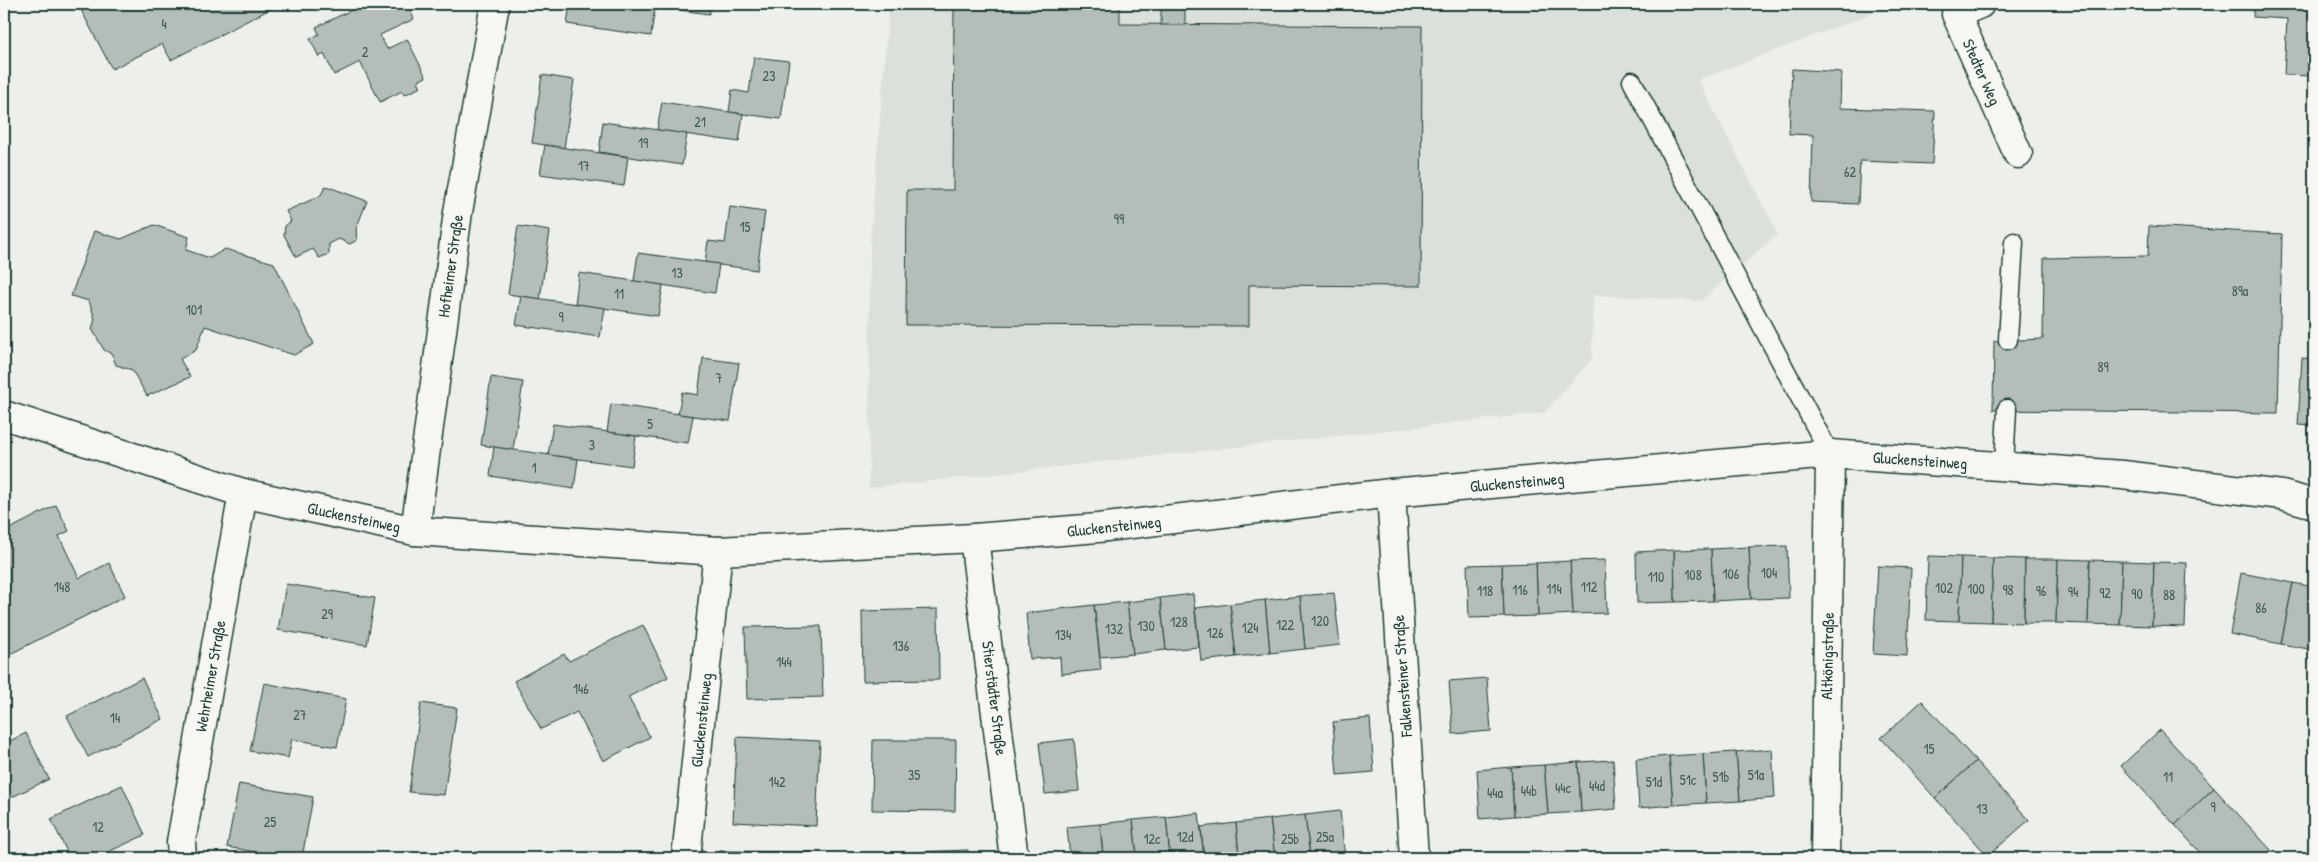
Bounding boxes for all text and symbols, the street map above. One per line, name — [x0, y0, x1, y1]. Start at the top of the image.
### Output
house number: 4 — [161, 14, 167, 33]
street label: Stedter Weg — [1958, 35, 2006, 109]
house number: 2 — [362, 42, 369, 61]
house number: 23 — [763, 66, 775, 85]
house number: 21 — [694, 112, 706, 131]
house number: 19 — [638, 133, 648, 152]
house number: 17 — [578, 156, 590, 175]
house number: 62 — [1844, 162, 1857, 181]
house number: 99 — [1114, 209, 1124, 228]
street label: Hofheimer Straße — [432, 213, 468, 319]
house number: 15 — [739, 217, 751, 236]
house number: 13 — [671, 263, 683, 282]
house number: 89a — [2232, 281, 2249, 300]
house number: 11 — [614, 284, 624, 303]
house number: 101 — [186, 300, 202, 319]
house number: 9 — [558, 307, 564, 326]
house number: 89 — [2097, 357, 2109, 376]
house number: 7 — [716, 368, 723, 387]
house number: 5 — [647, 414, 653, 433]
house number: 3 — [589, 435, 595, 454]
street label: Gluckensteinweg — [1872, 446, 1968, 474]
house number: 1 — [531, 458, 537, 477]
street label: Gluckensteinweg — [1469, 467, 1565, 497]
street label: Gluckensteinweg — [305, 496, 403, 538]
street label: Gluckensteinweg — [1066, 510, 1162, 542]
house number: 104 — [1761, 563, 1777, 582]
house number: 106 — [1723, 564, 1740, 583]
house number: 108 — [1684, 565, 1702, 584]
house number: 110 — [1648, 567, 1664, 586]
house number: 148 — [54, 577, 70, 596]
house number: 112 — [1581, 577, 1598, 596]
house number: 102 — [1935, 578, 1953, 597]
house number: 114 — [1546, 579, 1562, 598]
house number: 100 — [1967, 579, 1985, 598]
house number: 116 — [1512, 580, 1528, 599]
house number: 98 — [2002, 580, 2014, 599]
house number: 118 — [1477, 581, 1493, 600]
house number: 96 — [2036, 581, 2047, 600]
house number: 94 — [2068, 582, 2078, 601]
house number: 92 — [2099, 583, 2111, 602]
house number: 90 — [2131, 584, 2143, 603]
house number: 88 — [2163, 585, 2175, 604]
house number: 86 — [2255, 598, 2267, 617]
house number: 29 — [321, 604, 333, 623]
house number: 120 — [1311, 611, 1329, 630]
street label: Altkönigstraße — [1815, 611, 1839, 700]
house number: 128 — [1170, 612, 1188, 631]
street label: Falkensteiner Straße — [1387, 614, 1417, 739]
house number: 122 — [1276, 615, 1295, 634]
house number: 130 — [1137, 616, 1155, 635]
street label: Wehrheimer Straße — [189, 618, 231, 734]
house number: 124 — [1242, 618, 1258, 637]
house number: 132 — [1105, 619, 1123, 638]
house number: 126 — [1206, 623, 1224, 642]
house number: 134 — [1055, 625, 1071, 644]
house number: 136 — [893, 636, 910, 655]
street label: Stierstädter Straße — [977, 640, 1013, 757]
house number: 144 — [776, 652, 792, 671]
street label: Gluckensteinweg — [685, 672, 717, 768]
house number: 146 — [573, 679, 589, 698]
house number: 27 — [293, 705, 307, 724]
house number: 14 — [110, 708, 120, 727]
house number: 15 — [1923, 739, 1935, 758]
house number: 35 — [908, 765, 920, 784]
house number: 51a — [1748, 765, 1765, 784]
house number: 51b — [1713, 767, 1730, 786]
house number: 11 — [2163, 767, 2173, 786]
house number: 51c — [1680, 770, 1697, 789]
house number: 142 — [769, 772, 786, 791]
house number: 51d — [1646, 772, 1663, 791]
house number: 44d — [1589, 776, 1606, 795]
house number: 44c — [1555, 778, 1572, 797]
house number: 44b — [1521, 781, 1537, 800]
house number: 44a — [1487, 783, 1504, 802]
house number: 9 — [2210, 797, 2216, 816]
house number: 13 — [1976, 799, 1988, 818]
house number: 25 — [264, 812, 276, 831]
house number: 12 — [92, 817, 104, 836]
house number: 12d — [1176, 827, 1194, 846]
house number: 25a — [1316, 827, 1334, 846]
house number: 12c — [1143, 829, 1161, 848]
house number: 25b — [1281, 829, 1299, 848]

